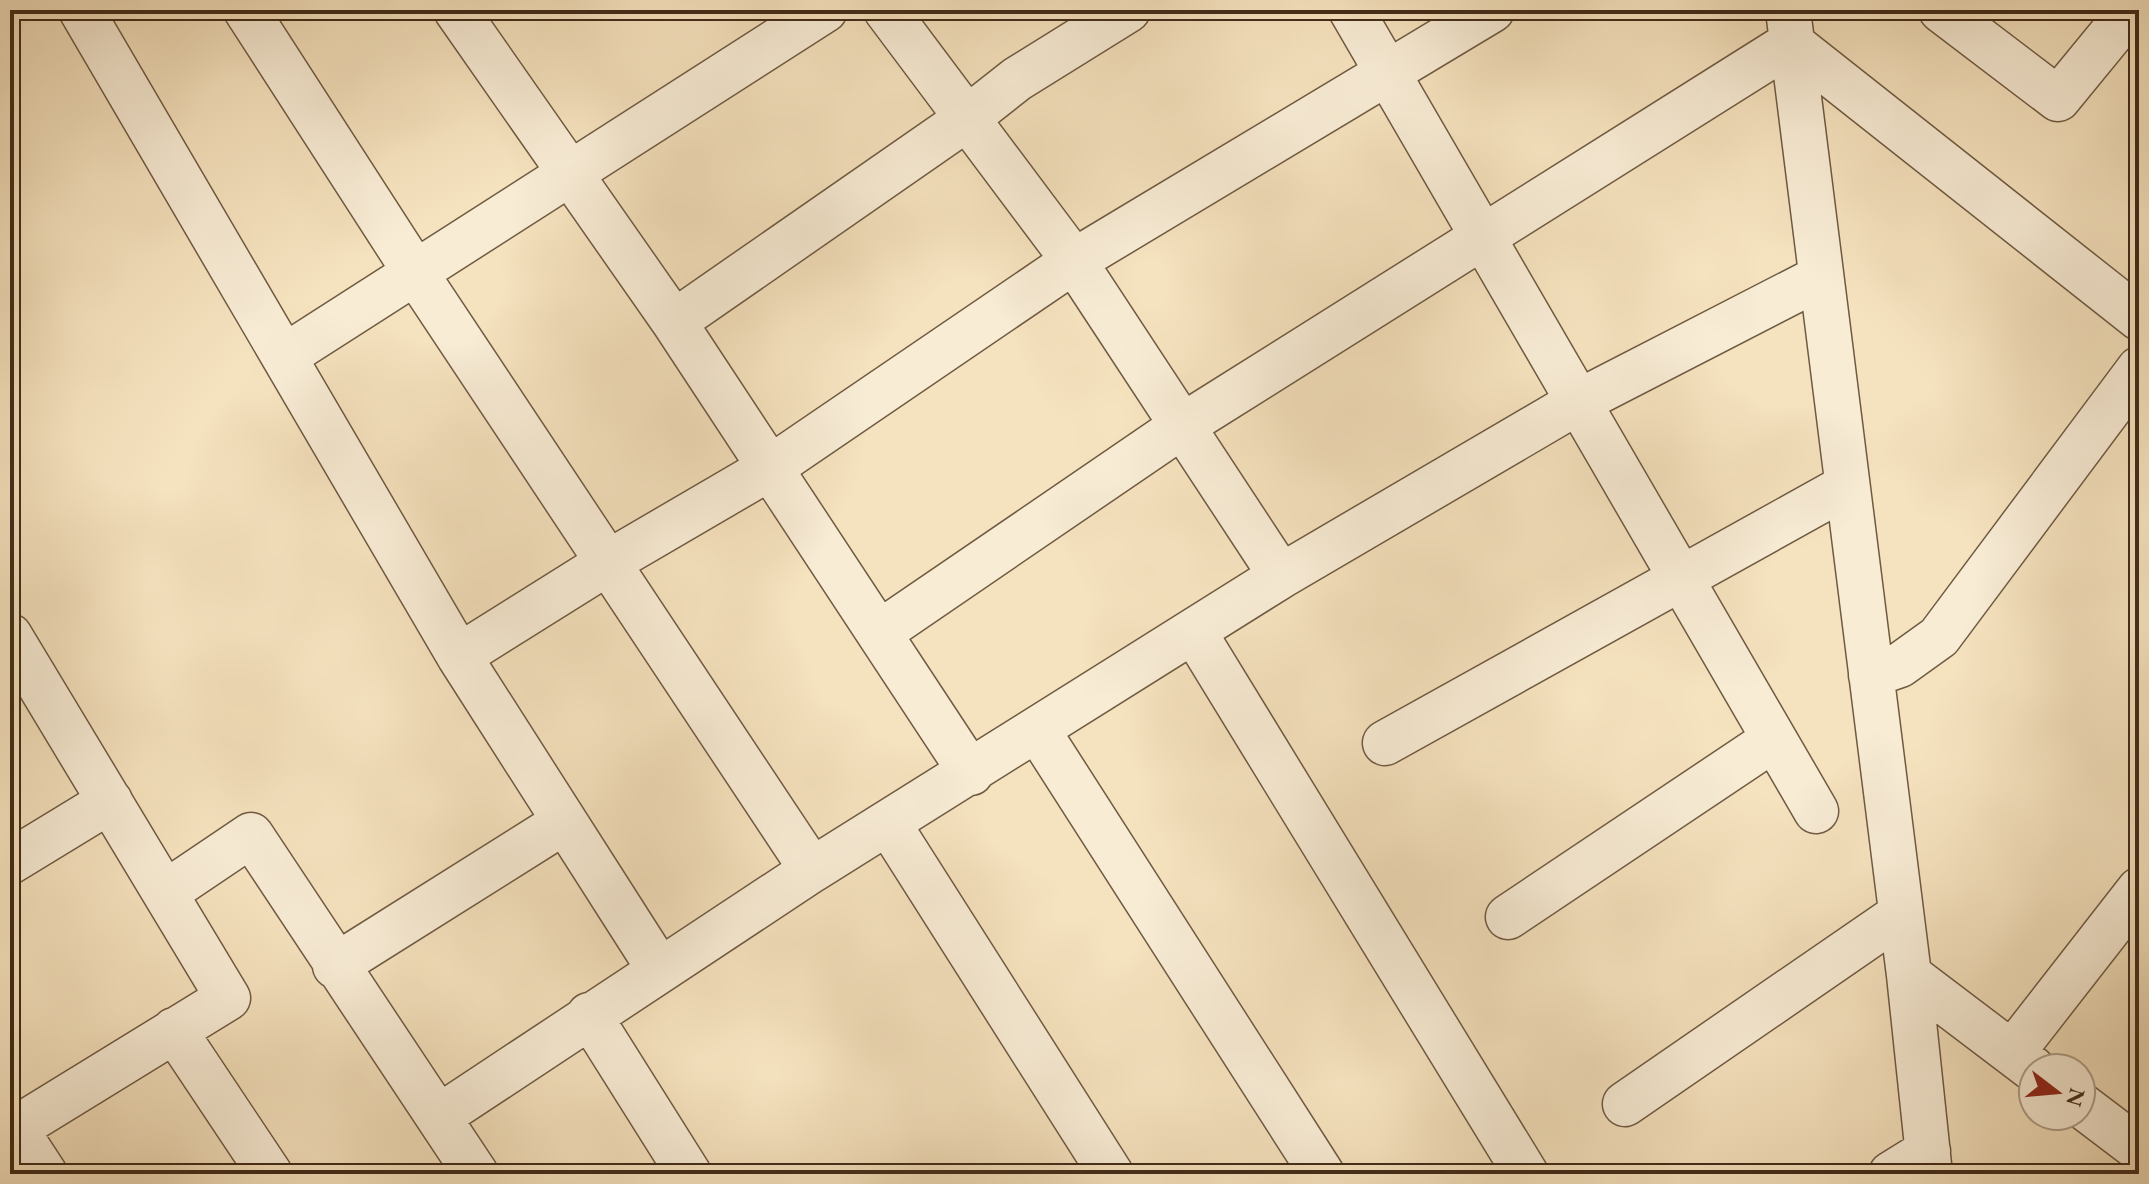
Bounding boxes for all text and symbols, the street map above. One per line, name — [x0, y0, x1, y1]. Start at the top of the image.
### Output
north arrow — [2017, 1052, 2097, 1132]
text: N — [2059, 1085, 2092, 1110]

